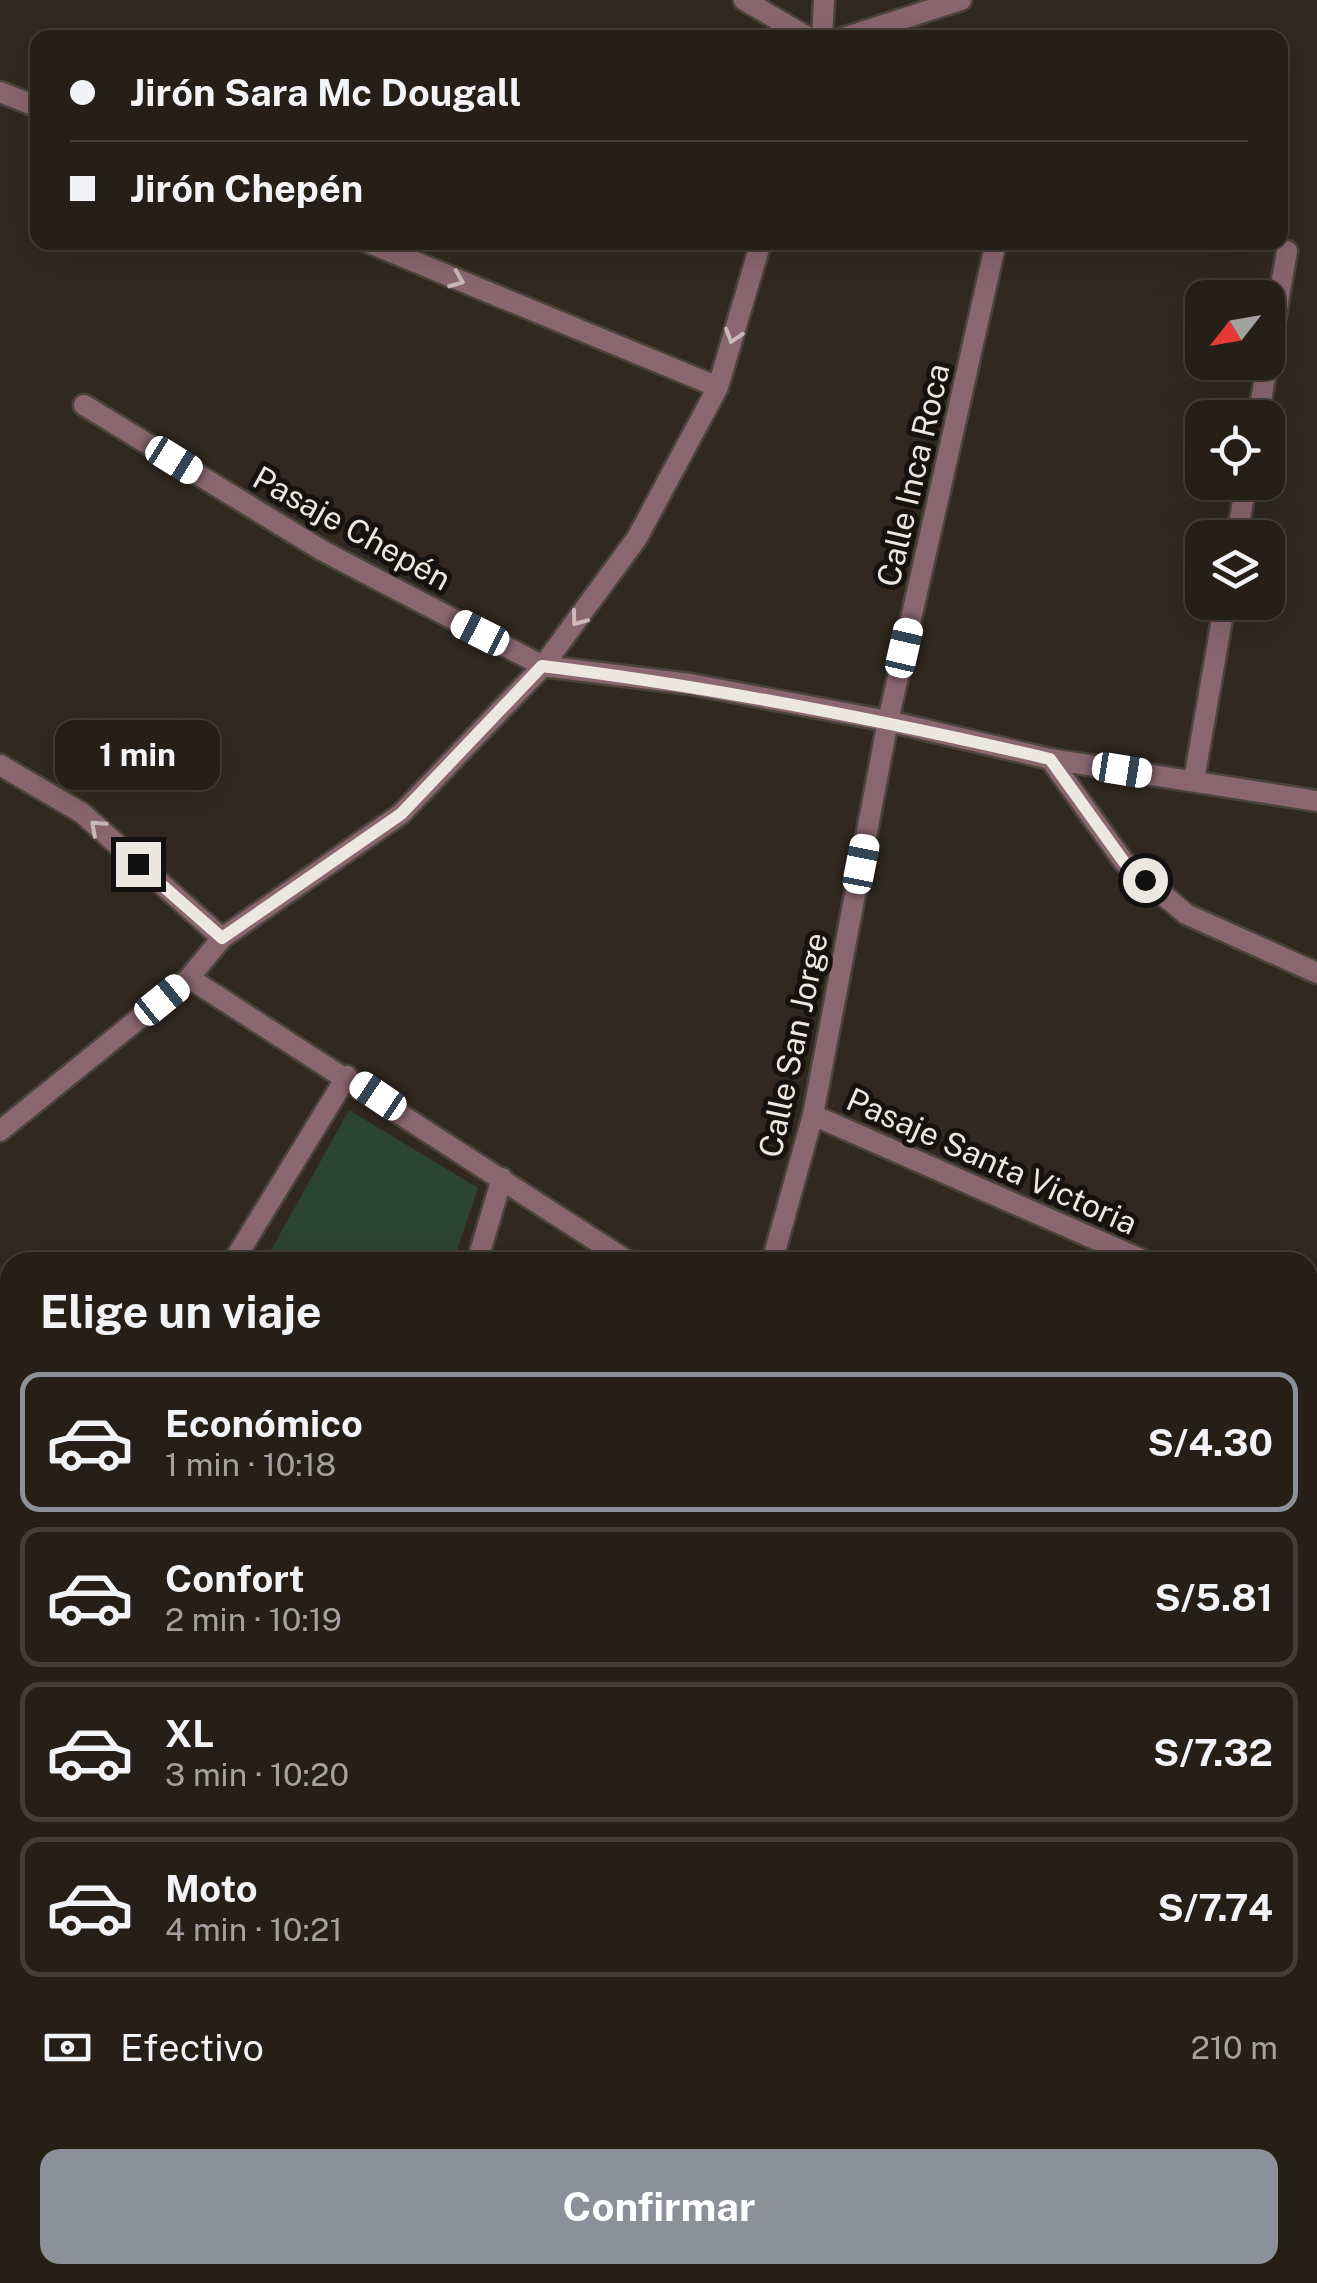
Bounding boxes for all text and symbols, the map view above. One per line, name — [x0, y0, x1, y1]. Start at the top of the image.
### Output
text: Jirón Sara Mc Dougall — [130, 70, 521, 115]
text: Jirón Chepén — [130, 166, 363, 211]
one-way arrow — [447, 268, 465, 288]
north arrow — [1185, 280, 1285, 380]
map controls — [1185, 280, 1285, 620]
one-way arrow — [724, 327, 745, 344]
street label: Calle Inca Roca — [869, 360, 957, 590]
button: locate — [1185, 400, 1285, 500]
car — [141, 431, 207, 489]
street label: Pasaje Chepén — [247, 459, 457, 597]
button: layers — [1185, 520, 1285, 620]
car — [446, 606, 514, 660]
one-way arrow — [572, 608, 589, 626]
car — [883, 615, 925, 681]
callout: 1 min — [56, 719, 220, 789]
text: 1 min — [99, 736, 176, 773]
car — [1090, 750, 1154, 790]
one-way arrow — [90, 821, 109, 839]
car — [841, 832, 881, 896]
route end — [116, 842, 161, 887]
route start — [1123, 858, 1168, 903]
street label: Calle San Jorge — [751, 929, 835, 1161]
car — [129, 969, 195, 1031]
car — [345, 1067, 411, 1125]
street label: Pasaje Santa Victoria — [841, 1080, 1143, 1242]
text: Elige un viaje — [40, 1285, 322, 1338]
icon: car — [45, 1397, 135, 1487]
text: Económico — [165, 1401, 363, 1446]
text: S/4.30 — [1147, 1420, 1273, 1465]
text: 1 min · 10:18 — [165, 1446, 336, 1483]
icon: car — [45, 1552, 135, 1642]
text: Confort — [165, 1556, 305, 1601]
text: S/5.81 — [1155, 1575, 1273, 1620]
text: 2 min · 10:19 — [165, 1601, 342, 1638]
icon: car — [45, 1707, 135, 1797]
text: XL — [165, 1711, 214, 1756]
text: S/7.32 — [1153, 1730, 1273, 1775]
text: 3 min · 10:20 — [165, 1756, 349, 1793]
icon: car — [45, 1862, 135, 1952]
text: Moto — [165, 1866, 258, 1911]
text: S/7.74 — [1157, 1885, 1273, 1930]
text: 4 min · 10:21 — [165, 1911, 342, 1948]
icon: cash — [40, 2020, 95, 2075]
text: Efectivo — [120, 2025, 264, 2070]
text: 210 m — [1191, 2029, 1278, 2066]
button: Confirmar — [40, 2149, 1278, 2264]

